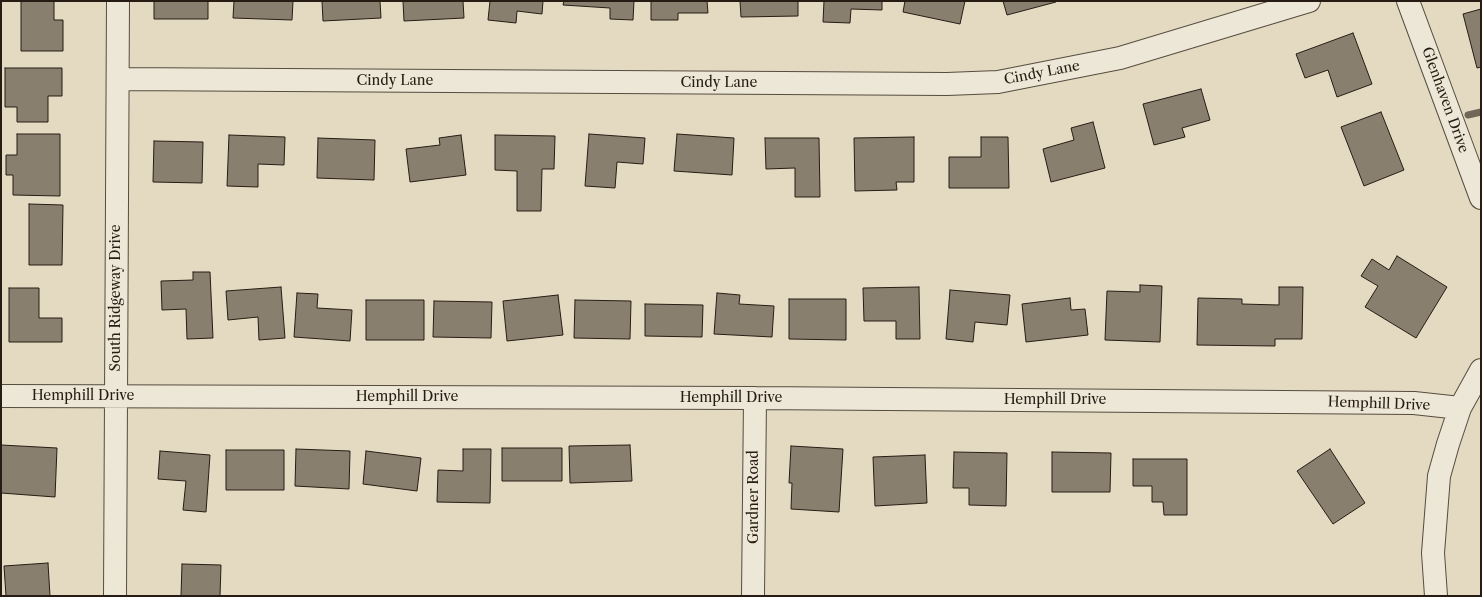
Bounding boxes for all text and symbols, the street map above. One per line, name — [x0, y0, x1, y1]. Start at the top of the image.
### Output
street label: Glenhaven Drive — [1418, 45, 1472, 155]
street label: Cindy Lane — [1003, 57, 1081, 89]
street label: Cindy Lane — [357, 73, 433, 89]
street label: Cindy Lane — [681, 75, 757, 91]
street label: South Ridgeway Drive — [108, 224, 124, 372]
street label: Hemphill Drive — [32, 388, 134, 404]
street label: Hemphill Drive — [356, 389, 458, 405]
street label: Hemphill Drive — [680, 390, 782, 406]
street label: Hemphill Drive — [1004, 392, 1106, 408]
street label: Hemphill Drive — [1327, 394, 1431, 414]
street label: Gardner Road — [746, 450, 762, 544]

